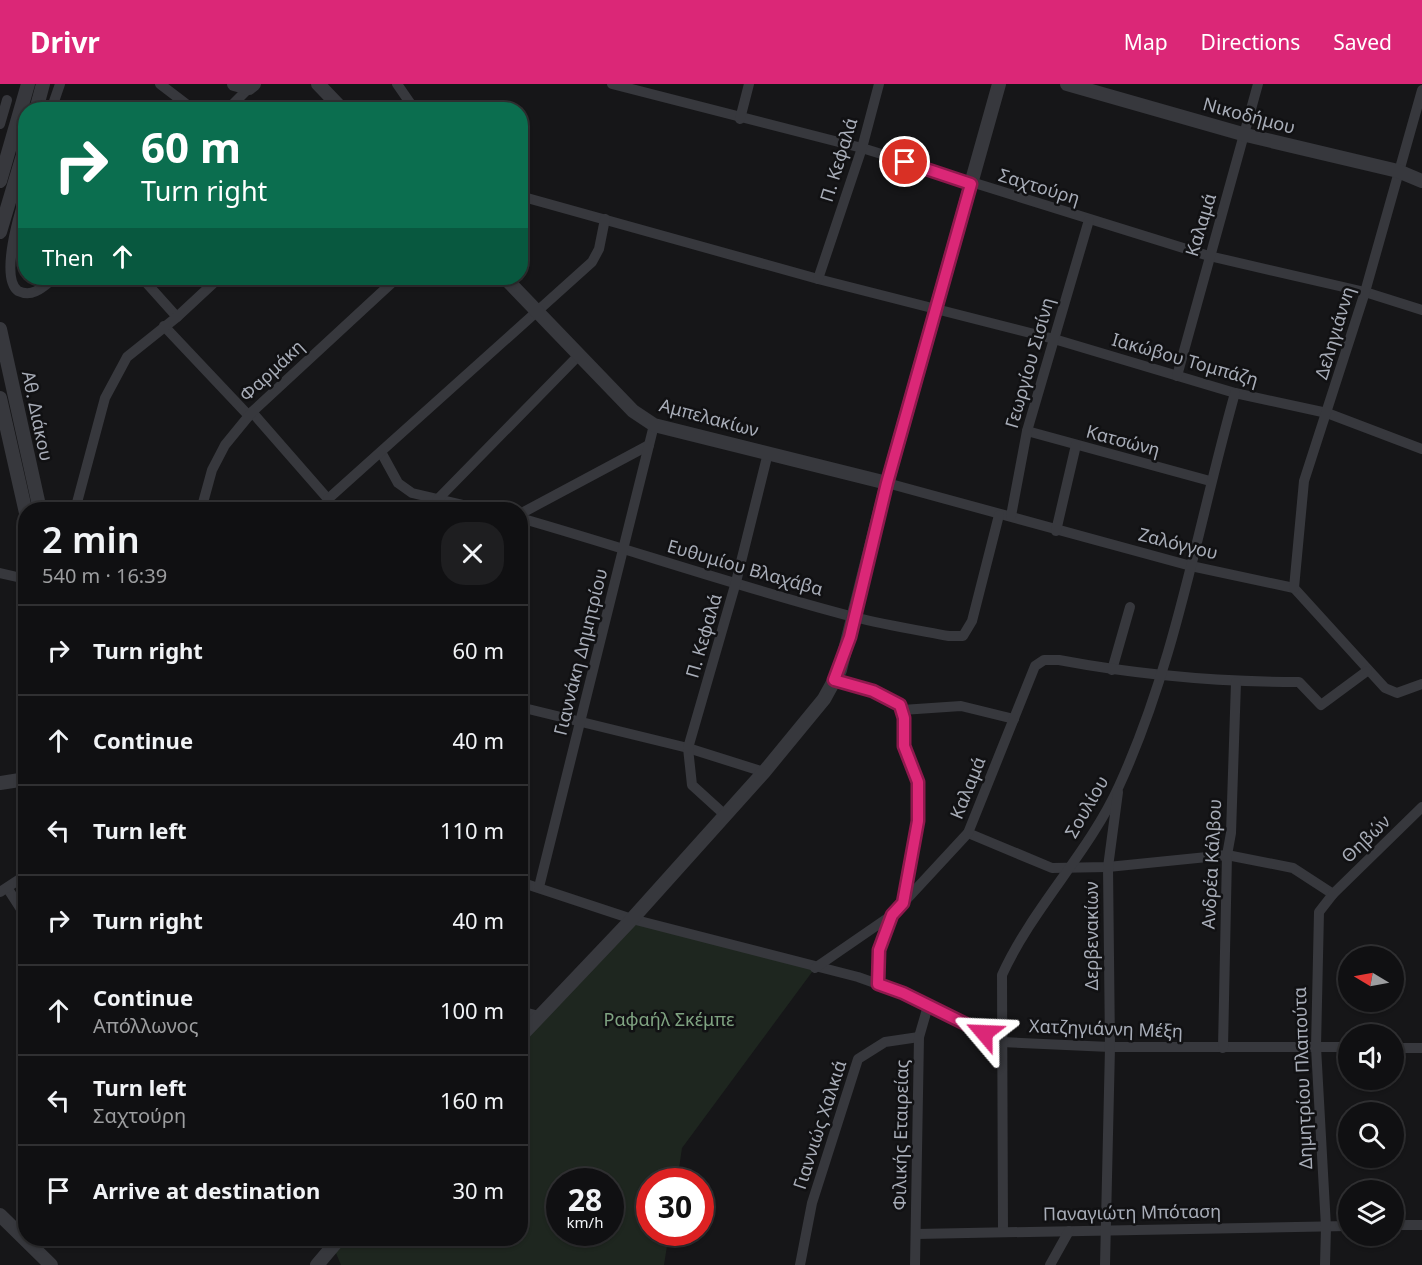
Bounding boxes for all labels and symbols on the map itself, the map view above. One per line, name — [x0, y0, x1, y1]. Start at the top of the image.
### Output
street label: Νικοδήμου — [1201, 91, 1298, 139]
street label: Π. Κεφαλά — [814, 115, 862, 205]
pin — [879, 136, 930, 187]
street label: Σαχτούρη — [996, 162, 1083, 210]
street label: Καλαμά — [1179, 190, 1221, 259]
street label: Δεληγιάννη — [1309, 283, 1360, 382]
street label: Γεωργίου Σισίνη — [999, 295, 1059, 431]
street label: Ιακώβου Τομπάζη — [1109, 327, 1261, 391]
street label: Φαρμάκη — [234, 334, 309, 406]
street label: Αθ. Διάκου — [17, 369, 59, 463]
street label: Αμπελακίων — [657, 392, 761, 442]
street label: Κατσώνη — [1084, 419, 1163, 461]
street label: Ζαλόγγου — [1136, 522, 1221, 565]
street label: Ευθυμίου Βλαχάβα — [665, 533, 826, 601]
street label: Γιαννάκη Δημητρίου — [548, 566, 612, 738]
street label: Π. Κεφαλά — [680, 591, 727, 681]
street label: Καλαμά — [944, 753, 990, 822]
street label: Σουλίου — [1059, 771, 1114, 842]
street label: Ανδρέα Κάλβου — [1196, 798, 1226, 930]
street label: Θηβών — [1336, 809, 1395, 868]
street label: Δερβενακίων — [1079, 881, 1103, 991]
north arrow — [1338, 946, 1404, 1012]
street label: Δημητρίου Πλαπούτα — [1287, 987, 1317, 1170]
position arrow — [952, 1001, 1016, 1065]
park label: Ραφαήλ Σκέμπε — [604, 1007, 734, 1031]
street label: Χατζηγιάννη Μέξη — [1029, 1013, 1183, 1043]
street label: Γιαννιώς Χαλκιά — [787, 1057, 851, 1192]
street label: Φιλικής Εταιρείας — [887, 1059, 913, 1211]
speed limit sign: 30 — [636, 1168, 714, 1246]
street label: Παναγιώτη Μπόταση — [1043, 1198, 1221, 1226]

